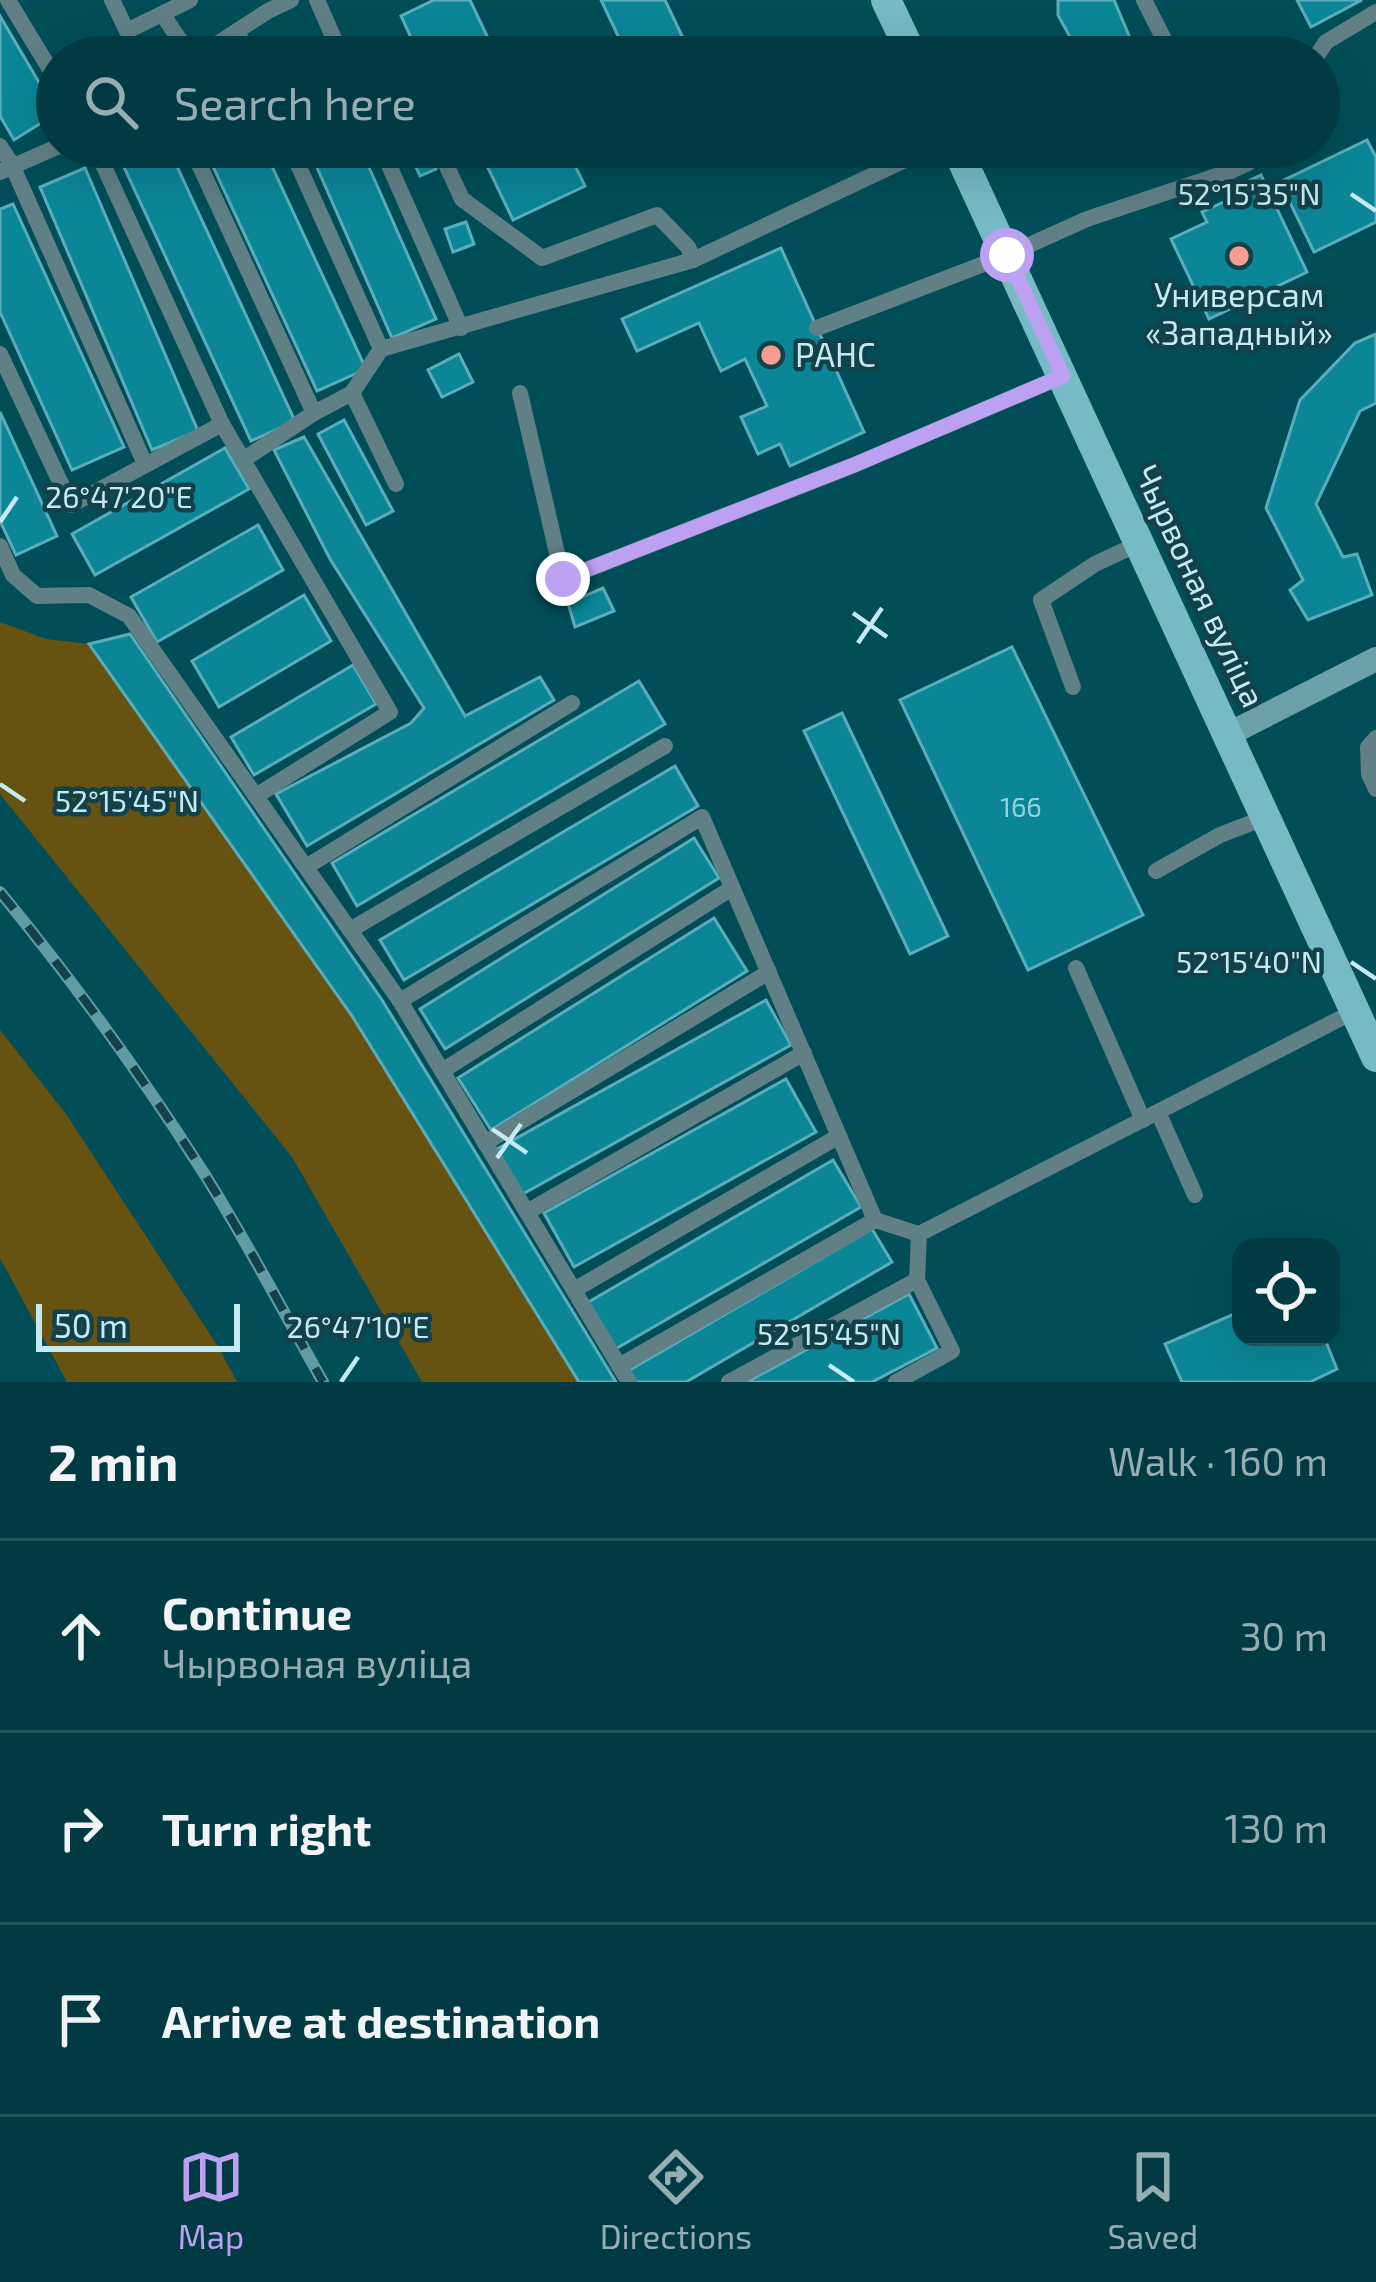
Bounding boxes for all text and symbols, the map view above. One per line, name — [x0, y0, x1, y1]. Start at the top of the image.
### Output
search box — [36, 36, 1340, 168]
icon: search — [78, 69, 144, 135]
text: Search here — [174, 75, 416, 129]
text: 52°15'35"N — [1178, 175, 1320, 211]
route start — [980, 228, 1034, 282]
marker: Универсам «Западный» — [1226, 243, 1252, 269]
place label: Универсам «Западный» — [1145, 274, 1333, 352]
place label: РАНС — [795, 334, 876, 374]
marker: РАНС — [758, 342, 784, 368]
street label: Чырвоная вуліца — [1126, 458, 1275, 713]
text: 26°47'20"E — [45, 478, 193, 514]
route end — [536, 552, 590, 606]
text: 52°15'45"N — [55, 782, 199, 818]
house number: 166 — [1000, 790, 1042, 822]
text: 52°15'40"N — [1176, 943, 1322, 979]
map controls — [1232, 1238, 1340, 1346]
button: locate — [1232, 1238, 1340, 1346]
scale bar — [36, 1298, 240, 1351]
text: 50 m — [54, 1305, 128, 1345]
text: 26°47'10"E — [287, 1308, 429, 1344]
text: 52°15'45"N — [757, 1315, 901, 1351]
text: 2 min — [48, 1430, 178, 1491]
text: Walk · 160 m — [1108, 1437, 1328, 1484]
text: Continue — [162, 1585, 352, 1639]
icon: ahead — [48, 1603, 114, 1669]
text: 30 m — [1240, 1612, 1328, 1659]
text: Чырвоная вуліца — [162, 1639, 472, 1686]
icon: right — [48, 1795, 114, 1861]
text: Turn right — [162, 1801, 371, 1855]
text: 130 m — [1224, 1804, 1328, 1851]
icon: arrive — [48, 1987, 114, 2053]
text: Arrive at destination — [162, 1993, 600, 2047]
tab: Map — [178, 2144, 244, 2256]
tab: Directions — [600, 2144, 752, 2256]
tab: Saved — [1108, 2144, 1198, 2256]

